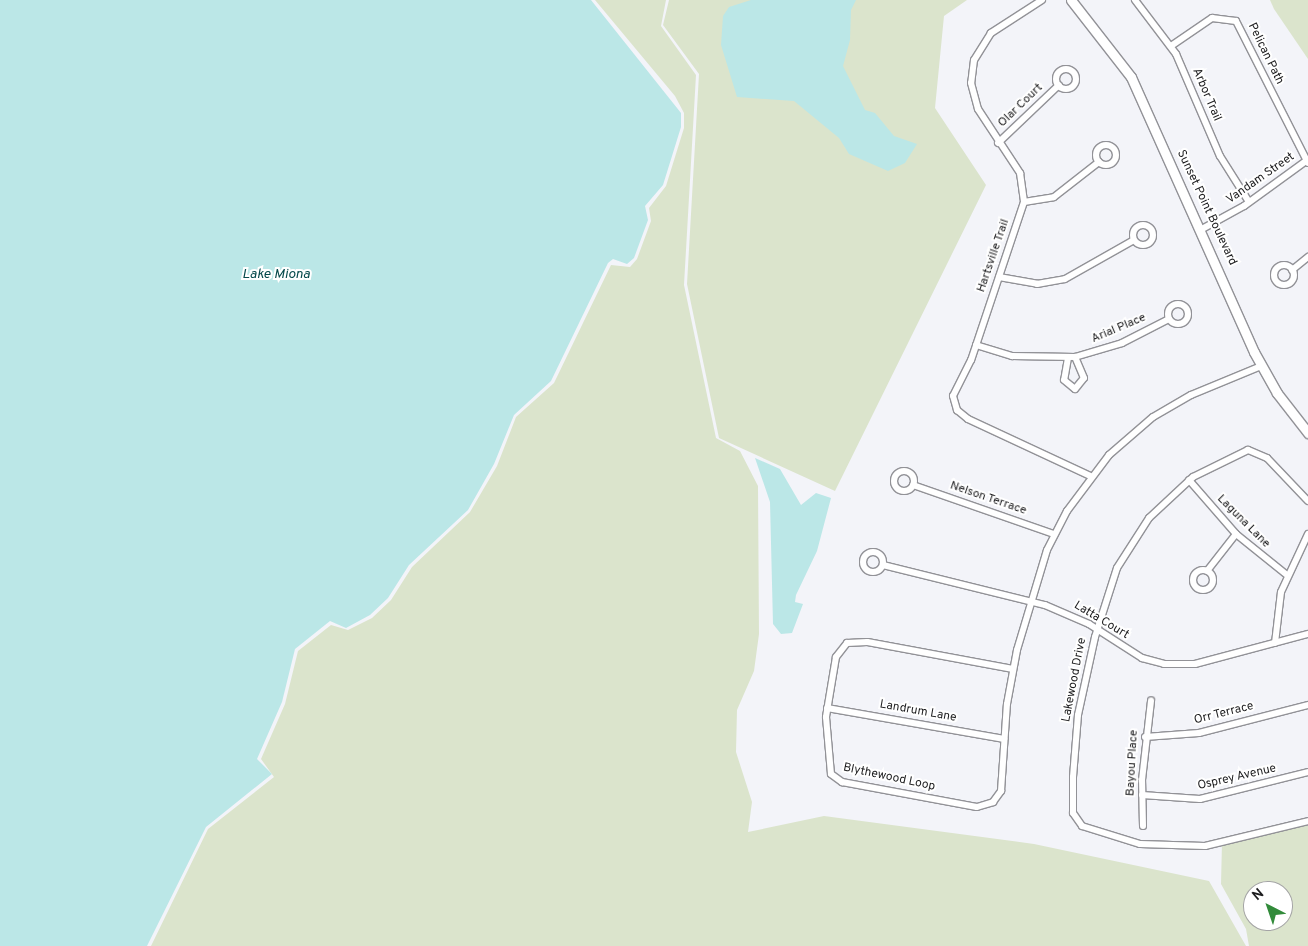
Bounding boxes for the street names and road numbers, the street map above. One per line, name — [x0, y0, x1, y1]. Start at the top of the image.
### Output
street label: Pelican Path — [1244, 21, 1286, 87]
street label: Arbor Trail — [1188, 66, 1224, 124]
street label: Olar Court — [996, 81, 1046, 131]
street label: Sunset Point Boulevard — [1173, 148, 1239, 268]
street label: Vandam Street — [1224, 150, 1298, 208]
street label: Hartsville Trail — [975, 217, 1013, 295]
street label: Arial Place — [1090, 311, 1148, 347]
street label: Nelson Terrace — [948, 479, 1028, 519]
street label: Laguna Lane — [1213, 492, 1273, 552]
street label: Latta Court — [1071, 599, 1131, 643]
street label: Lakewood Drive — [1060, 637, 1090, 723]
street label: Landrum Lane — [878, 698, 958, 726]
street label: Orr Terrace — [1192, 700, 1256, 728]
street label: Bayou Place — [1124, 729, 1142, 797]
street label: Blythewood Loop — [842, 761, 936, 795]
street label: Osprey Avenue — [1196, 762, 1278, 794]

